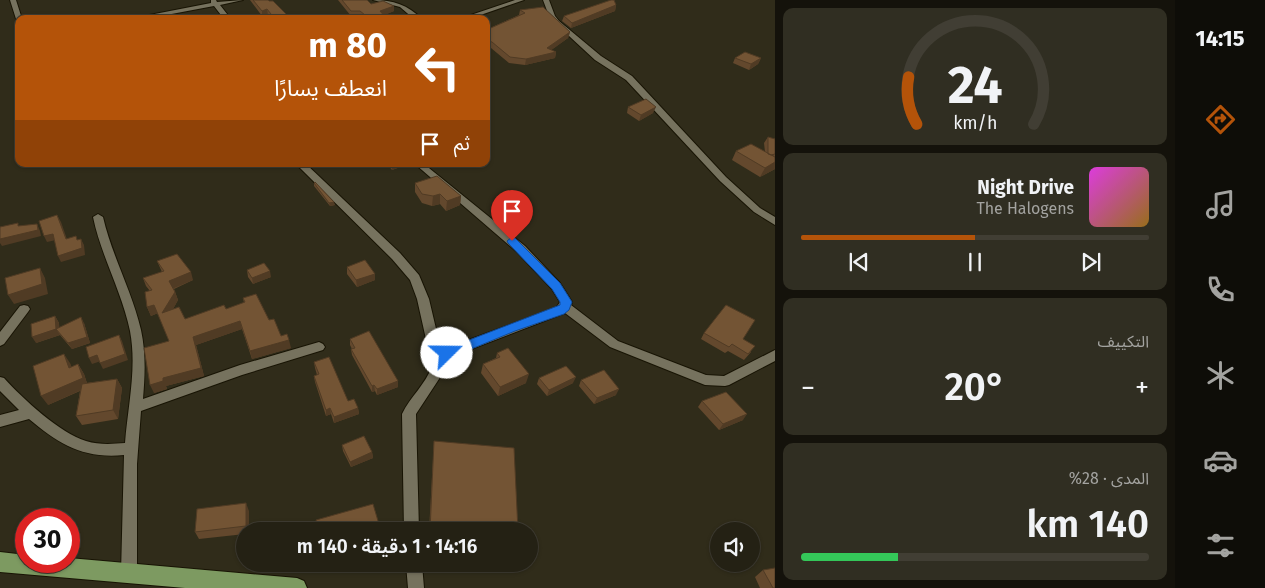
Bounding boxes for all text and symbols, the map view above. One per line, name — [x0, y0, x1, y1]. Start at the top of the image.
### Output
text: 80 m — [308, 24, 387, 66]
text: 14:15 — [1195, 25, 1245, 52]
icon: left — [405, 35, 470, 100]
text: 24 — [948, 54, 1002, 117]
text: انعطف يسارًا — [274, 75, 387, 102]
icon: directions — [1203, 102, 1238, 137]
text: km/h — [953, 112, 997, 134]
icon: arrive — [416, 130, 444, 158]
text: ثم — [454, 132, 470, 155]
text: Night Drive — [977, 176, 1074, 199]
icon: music — [1203, 187, 1238, 222]
pin — [491, 190, 533, 241]
icon: arrive — [498, 197, 526, 225]
text: The Halogens — [976, 199, 1074, 218]
icon: previous — [845, 248, 873, 276]
icon: pause — [961, 248, 989, 276]
icon: next — [1077, 248, 1105, 276]
icon: phone — [1203, 272, 1238, 307]
position arrow — [420, 326, 472, 378]
text: التكييف — [1097, 332, 1149, 351]
icon: climate — [1203, 358, 1238, 393]
text: 20° — [944, 364, 1006, 410]
text: − — [801, 371, 815, 404]
text: + — [1135, 371, 1149, 404]
icon: car — [1203, 443, 1238, 478]
text: المدى · 28% — [1069, 469, 1149, 488]
text: 140 km — [1026, 501, 1149, 547]
speed limit sign: 30 — [15, 508, 80, 573]
map controls — [710, 522, 760, 572]
button: sound — [710, 522, 760, 572]
icon: filters — [1203, 528, 1238, 563]
text: 14:16 · 1 دقيقة · 140 m — [297, 535, 477, 558]

